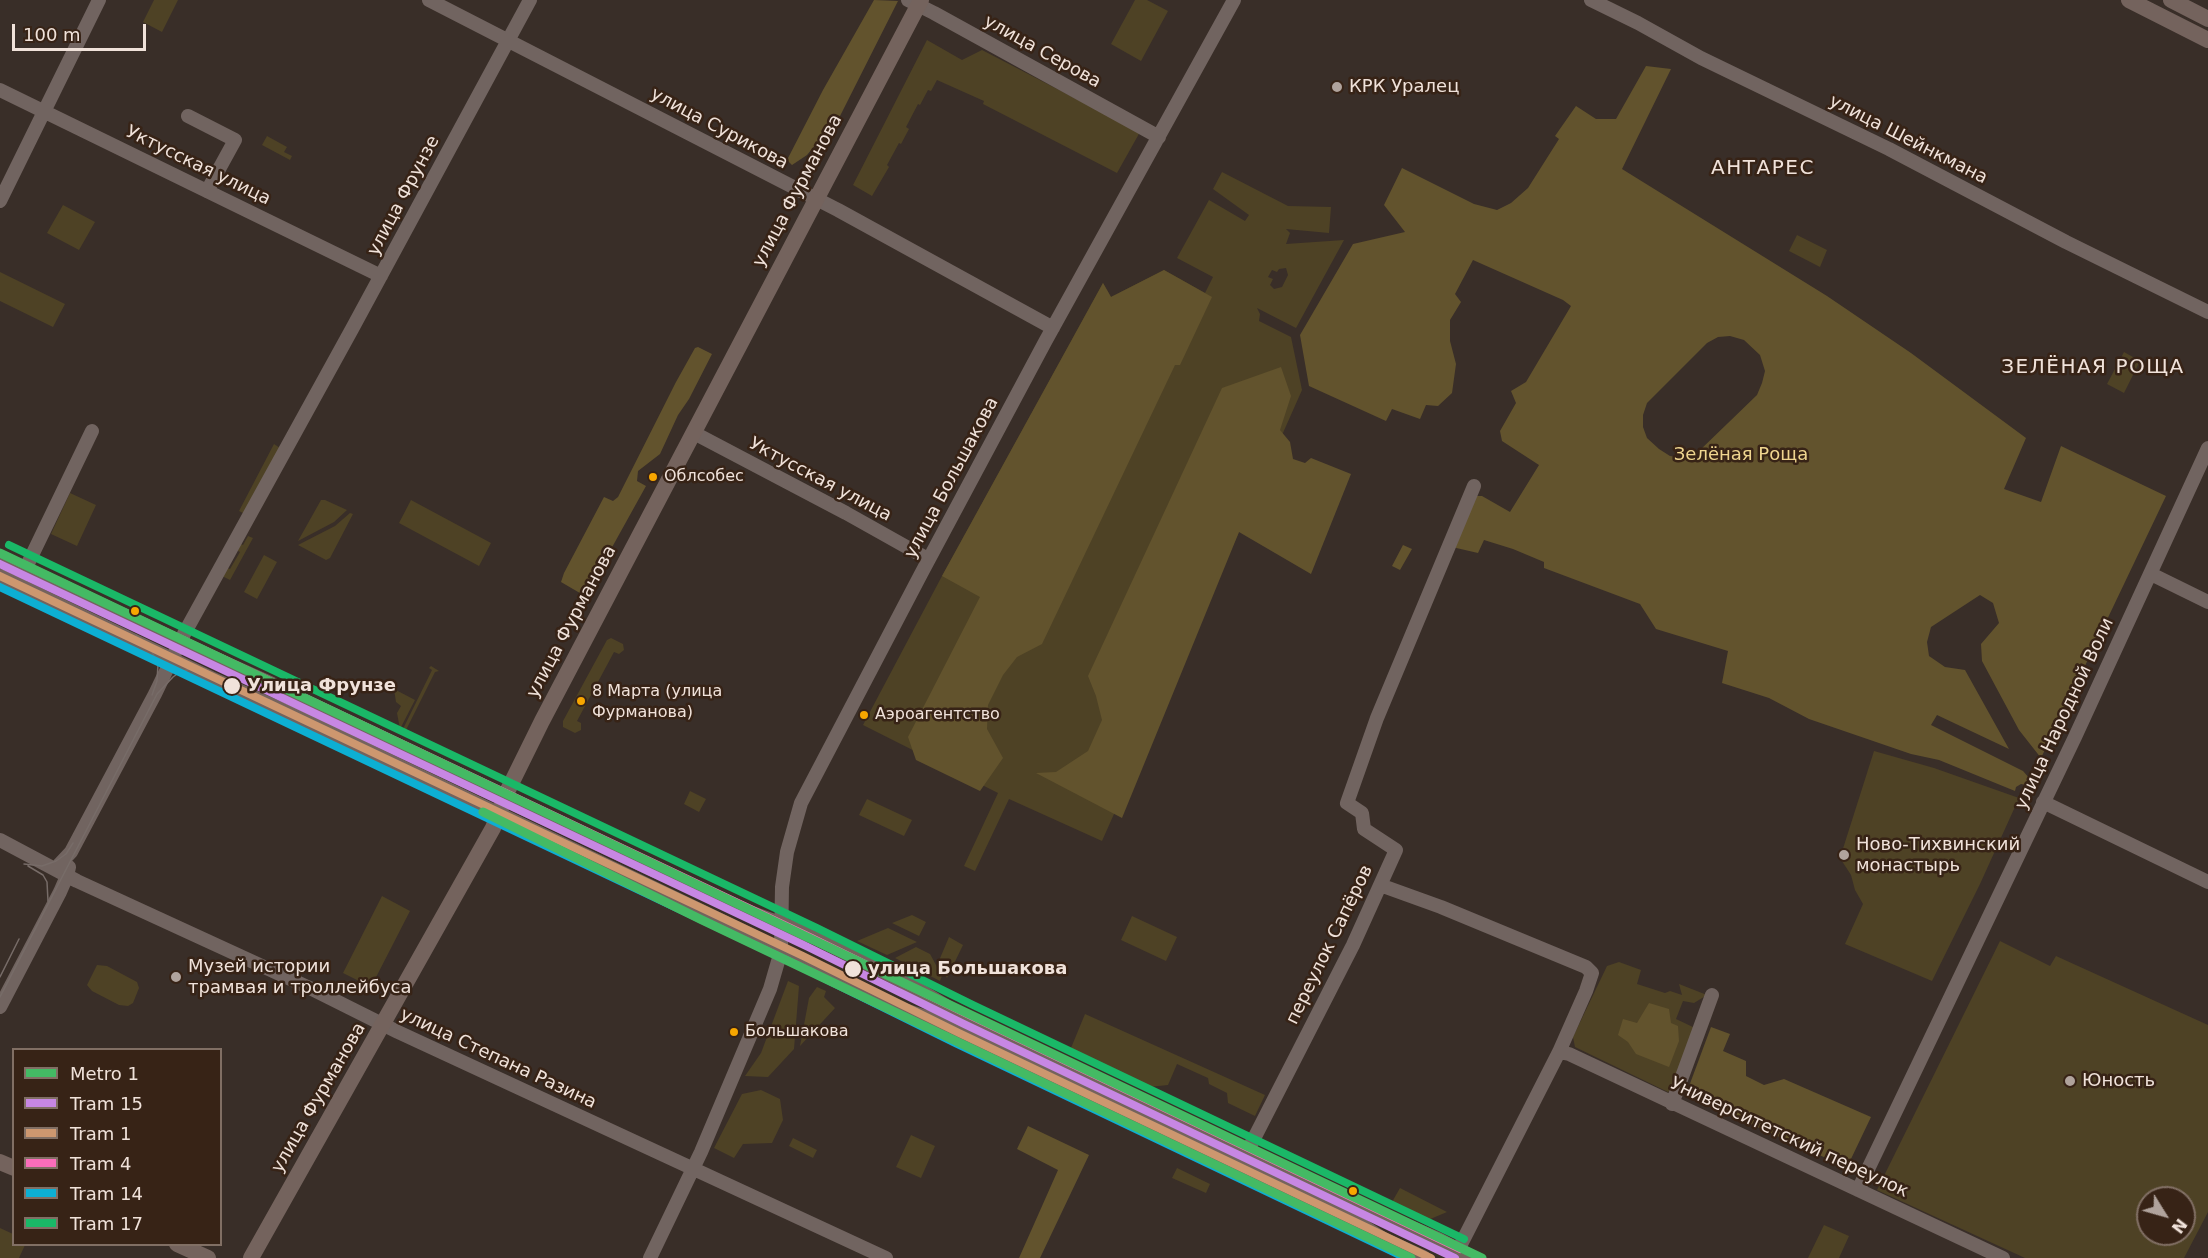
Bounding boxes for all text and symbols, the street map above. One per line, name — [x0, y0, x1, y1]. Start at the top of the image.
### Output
street label: улица Серова — [980, 11, 1104, 93]
scale bar — [15, 12, 148, 50]
text: 100 m — [23, 24, 81, 45]
place label: КРК Уралец — [1349, 76, 1459, 98]
marker: КРК Уралец — [1330, 80, 1344, 94]
street label: улица Сурикова — [647, 84, 791, 174]
street label: улица Шейнкмана — [1825, 91, 1991, 189]
street label: улица Фурманова — [749, 111, 847, 271]
street label: Уктусская улица — [122, 122, 274, 210]
street label: улица Фрунзе — [363, 132, 445, 260]
district label: АНТАРЕС — [1711, 157, 1815, 181]
district label: ЗЕЛЁНАЯ РОЩА — [2001, 356, 2185, 380]
street label: улица Большакова — [900, 394, 1004, 562]
street label: Уктусская улица — [745, 433, 895, 527]
park label: Зелёная Роща — [1674, 444, 1808, 466]
place label: Облсобес — [664, 467, 744, 487]
marker: Облсобес — [647, 471, 659, 483]
street label: улица Фурманова — [523, 542, 621, 702]
unlabelled marker — [129, 605, 141, 617]
street label: улица Народной Воли — [2011, 615, 2119, 813]
place label: Улица Фрунзе — [247, 675, 396, 697]
marker: Улица Фрунзе — [222, 676, 242, 696]
place label: 8 Марта (улица Фурманова) — [592, 682, 722, 720]
marker: 8 Марта (улица Фурманова) — [575, 695, 587, 707]
place label: Аэроагентство — [875, 705, 1000, 725]
marker: Аэроагентство — [858, 709, 870, 721]
place label: Ново-Тихвинский монастырь — [1856, 834, 2020, 876]
marker: Ново-Тихвинский монастырь — [1837, 848, 1851, 862]
street label: переулок Сапёров — [1282, 862, 1378, 1028]
place label: Музей истории трамвая и троллейбуса — [188, 956, 412, 998]
place label: улица Большакова — [868, 958, 1067, 980]
marker: улица Большакова — [843, 959, 863, 979]
marker: Музей истории трамвая и троллейбуса — [169, 970, 183, 984]
street label: улица Степана Разина — [396, 1004, 600, 1114]
street label: улица Фурманова — [267, 1019, 371, 1177]
place label: Большакова — [745, 1022, 849, 1042]
marker: Большакова — [728, 1026, 740, 1038]
legend — [12, 1048, 222, 1246]
text: Metro 1 — [70, 1063, 139, 1084]
place label: Юность — [2082, 1070, 2155, 1092]
street label: Университетский переулок — [1666, 1073, 1912, 1203]
marker: Юность — [2063, 1074, 2077, 1088]
text: Tram 15 — [70, 1093, 143, 1114]
text: Tram 1 — [70, 1123, 132, 1144]
text: Tram 4 — [70, 1153, 132, 1174]
text: Tram 14 — [70, 1183, 143, 1204]
unlabelled marker — [1347, 1185, 1359, 1197]
north arrow — [2136, 1186, 2196, 1246]
text: Tram 17 — [70, 1213, 143, 1234]
text: N — [2168, 1215, 2191, 1237]

